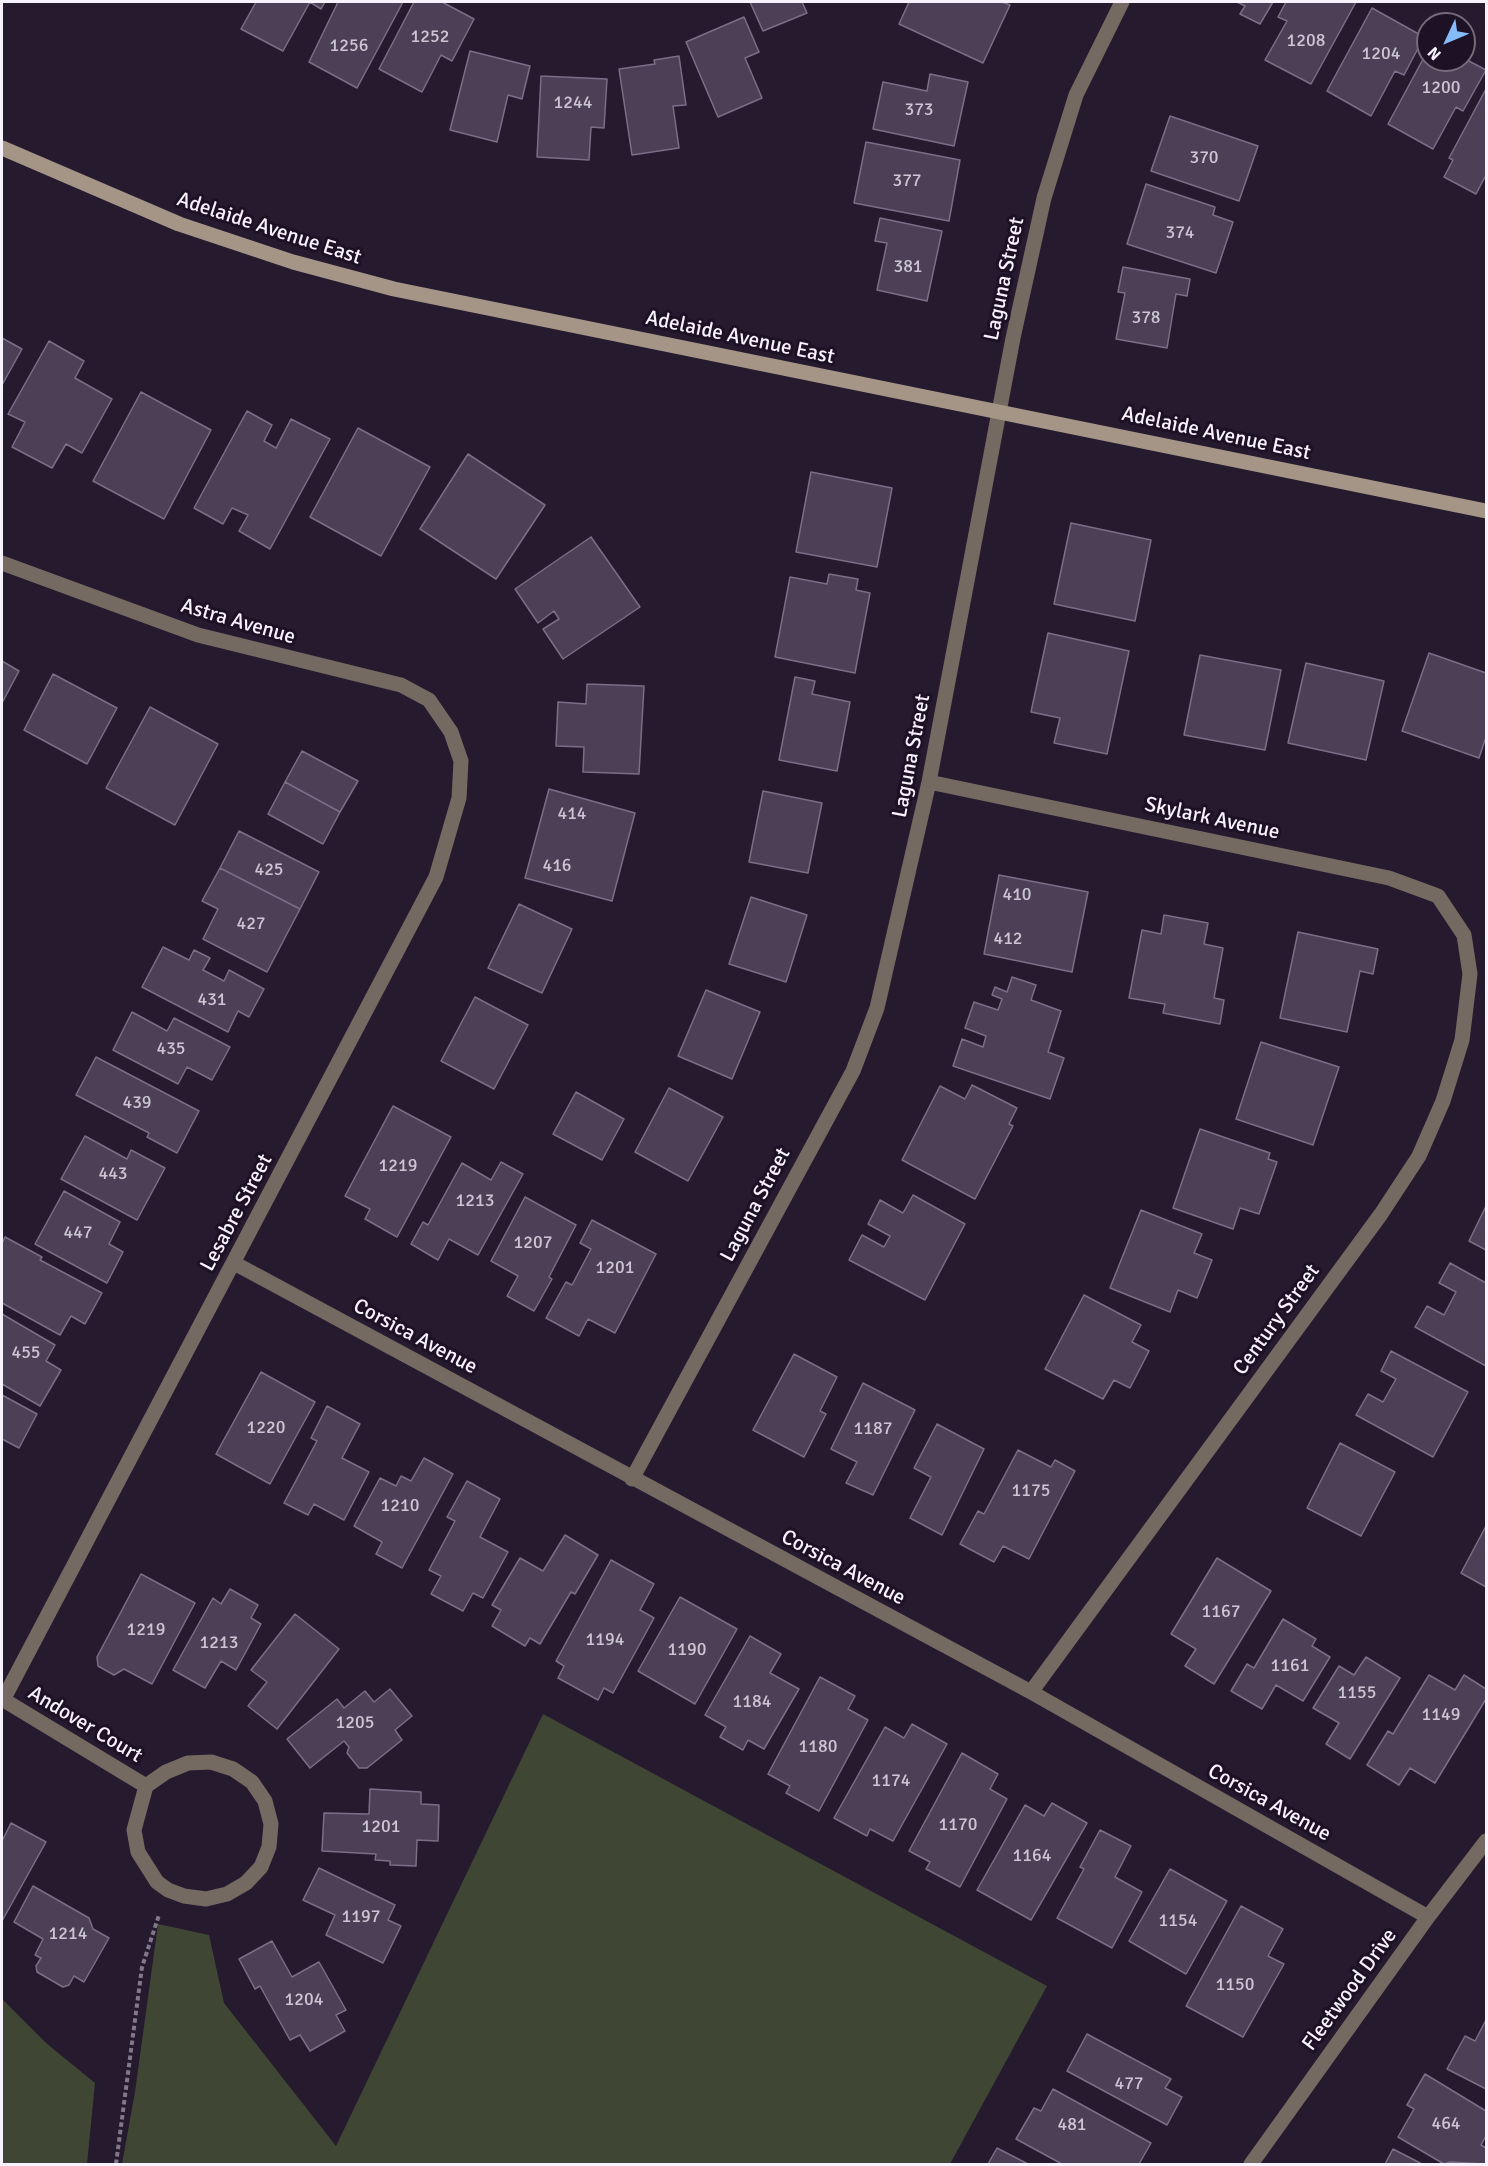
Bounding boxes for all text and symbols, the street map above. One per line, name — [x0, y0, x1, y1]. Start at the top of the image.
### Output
north arrow — [1416, 12, 1476, 72]
house number: 1252 — [411, 26, 449, 48]
house number: 1208 — [1287, 30, 1325, 52]
house number: 1256 — [330, 35, 368, 57]
text: N — [1423, 42, 1446, 64]
house number: 1204 — [1362, 43, 1400, 65]
house number: 1200 — [1422, 77, 1460, 99]
house number: 1244 — [554, 92, 592, 114]
house number: 373 — [904, 99, 934, 121]
house number: 370 — [1189, 147, 1219, 169]
house number: 377 — [892, 170, 922, 192]
street label: Adelaide Avenue East — [174, 187, 364, 271]
street label: Laguna Street — [980, 215, 1030, 343]
house number: 374 — [1165, 222, 1195, 244]
house number: 381 — [893, 256, 923, 278]
street label: Adelaide Avenue East — [643, 306, 837, 370]
house number: 378 — [1131, 307, 1161, 329]
street label: Adelaide Avenue East — [1119, 402, 1313, 466]
street label: Astra Avenue — [178, 594, 298, 650]
street label: Laguna Street — [888, 692, 936, 820]
street label: Skylark Avenue — [1142, 792, 1282, 846]
house number: 414 — [557, 803, 587, 825]
house number: 416 — [542, 855, 572, 877]
house number: 425 — [254, 859, 284, 881]
house number: 410 — [1002, 884, 1032, 906]
house number: 427 — [236, 913, 266, 935]
house number: 412 — [993, 928, 1023, 950]
house number: 431 — [197, 989, 227, 1011]
house number: 435 — [156, 1038, 186, 1060]
house number: 439 — [122, 1092, 152, 1114]
street label: Laguna Street — [715, 1144, 797, 1266]
street label: Lesabre Street — [196, 1150, 278, 1276]
house number: 1219 — [379, 1155, 417, 1177]
house number: 443 — [98, 1163, 128, 1185]
house number: 1213 — [456, 1190, 494, 1212]
house number: 447 — [63, 1222, 93, 1244]
house number: 1207 — [514, 1232, 552, 1254]
house number: 1201 — [596, 1257, 634, 1279]
street label: Century Street — [1228, 1260, 1326, 1380]
street label: Corsica Avenue — [349, 1294, 481, 1380]
house number: 455 — [11, 1342, 41, 1364]
house number: 1220 — [247, 1417, 285, 1439]
house number: 1187 — [854, 1418, 892, 1440]
house number: 1175 — [1012, 1480, 1050, 1502]
house number: 1210 — [381, 1495, 419, 1517]
street label: Corsica Avenue — [777, 1525, 909, 1611]
house number: 1167 — [1202, 1601, 1240, 1623]
house number: 1219 — [127, 1619, 165, 1641]
house number: 1194 — [586, 1629, 624, 1651]
house number: 1213 — [200, 1632, 238, 1654]
house number: 1190 — [668, 1639, 706, 1661]
house number: 1161 — [1271, 1655, 1309, 1677]
street label: Andover Court — [23, 1681, 147, 1769]
house number: 1155 — [1338, 1682, 1376, 1704]
house number: 1184 — [733, 1691, 771, 1713]
house number: 1149 — [1422, 1704, 1460, 1726]
house number: 1205 — [336, 1712, 374, 1734]
house number: 1180 — [799, 1736, 837, 1758]
street label: Corsica Avenue — [1203, 1759, 1335, 1847]
house number: 1174 — [872, 1770, 910, 1792]
house number: 1170 — [939, 1814, 977, 1836]
house number: 1201 — [362, 1816, 400, 1838]
house number: 1164 — [1013, 1845, 1051, 1867]
house number: 1197 — [342, 1906, 380, 1928]
house number: 1154 — [1159, 1910, 1197, 1932]
house number: 1214 — [49, 1923, 87, 1945]
street label: Fleetwood Drive — [1297, 1924, 1403, 2056]
house number: 1150 — [1216, 1974, 1254, 1996]
house number: 1204 — [285, 1989, 323, 2011]
house number: 477 — [1114, 2073, 1144, 2095]
house number: 464 — [1431, 2113, 1461, 2135]
house number: 481 — [1057, 2114, 1087, 2136]

